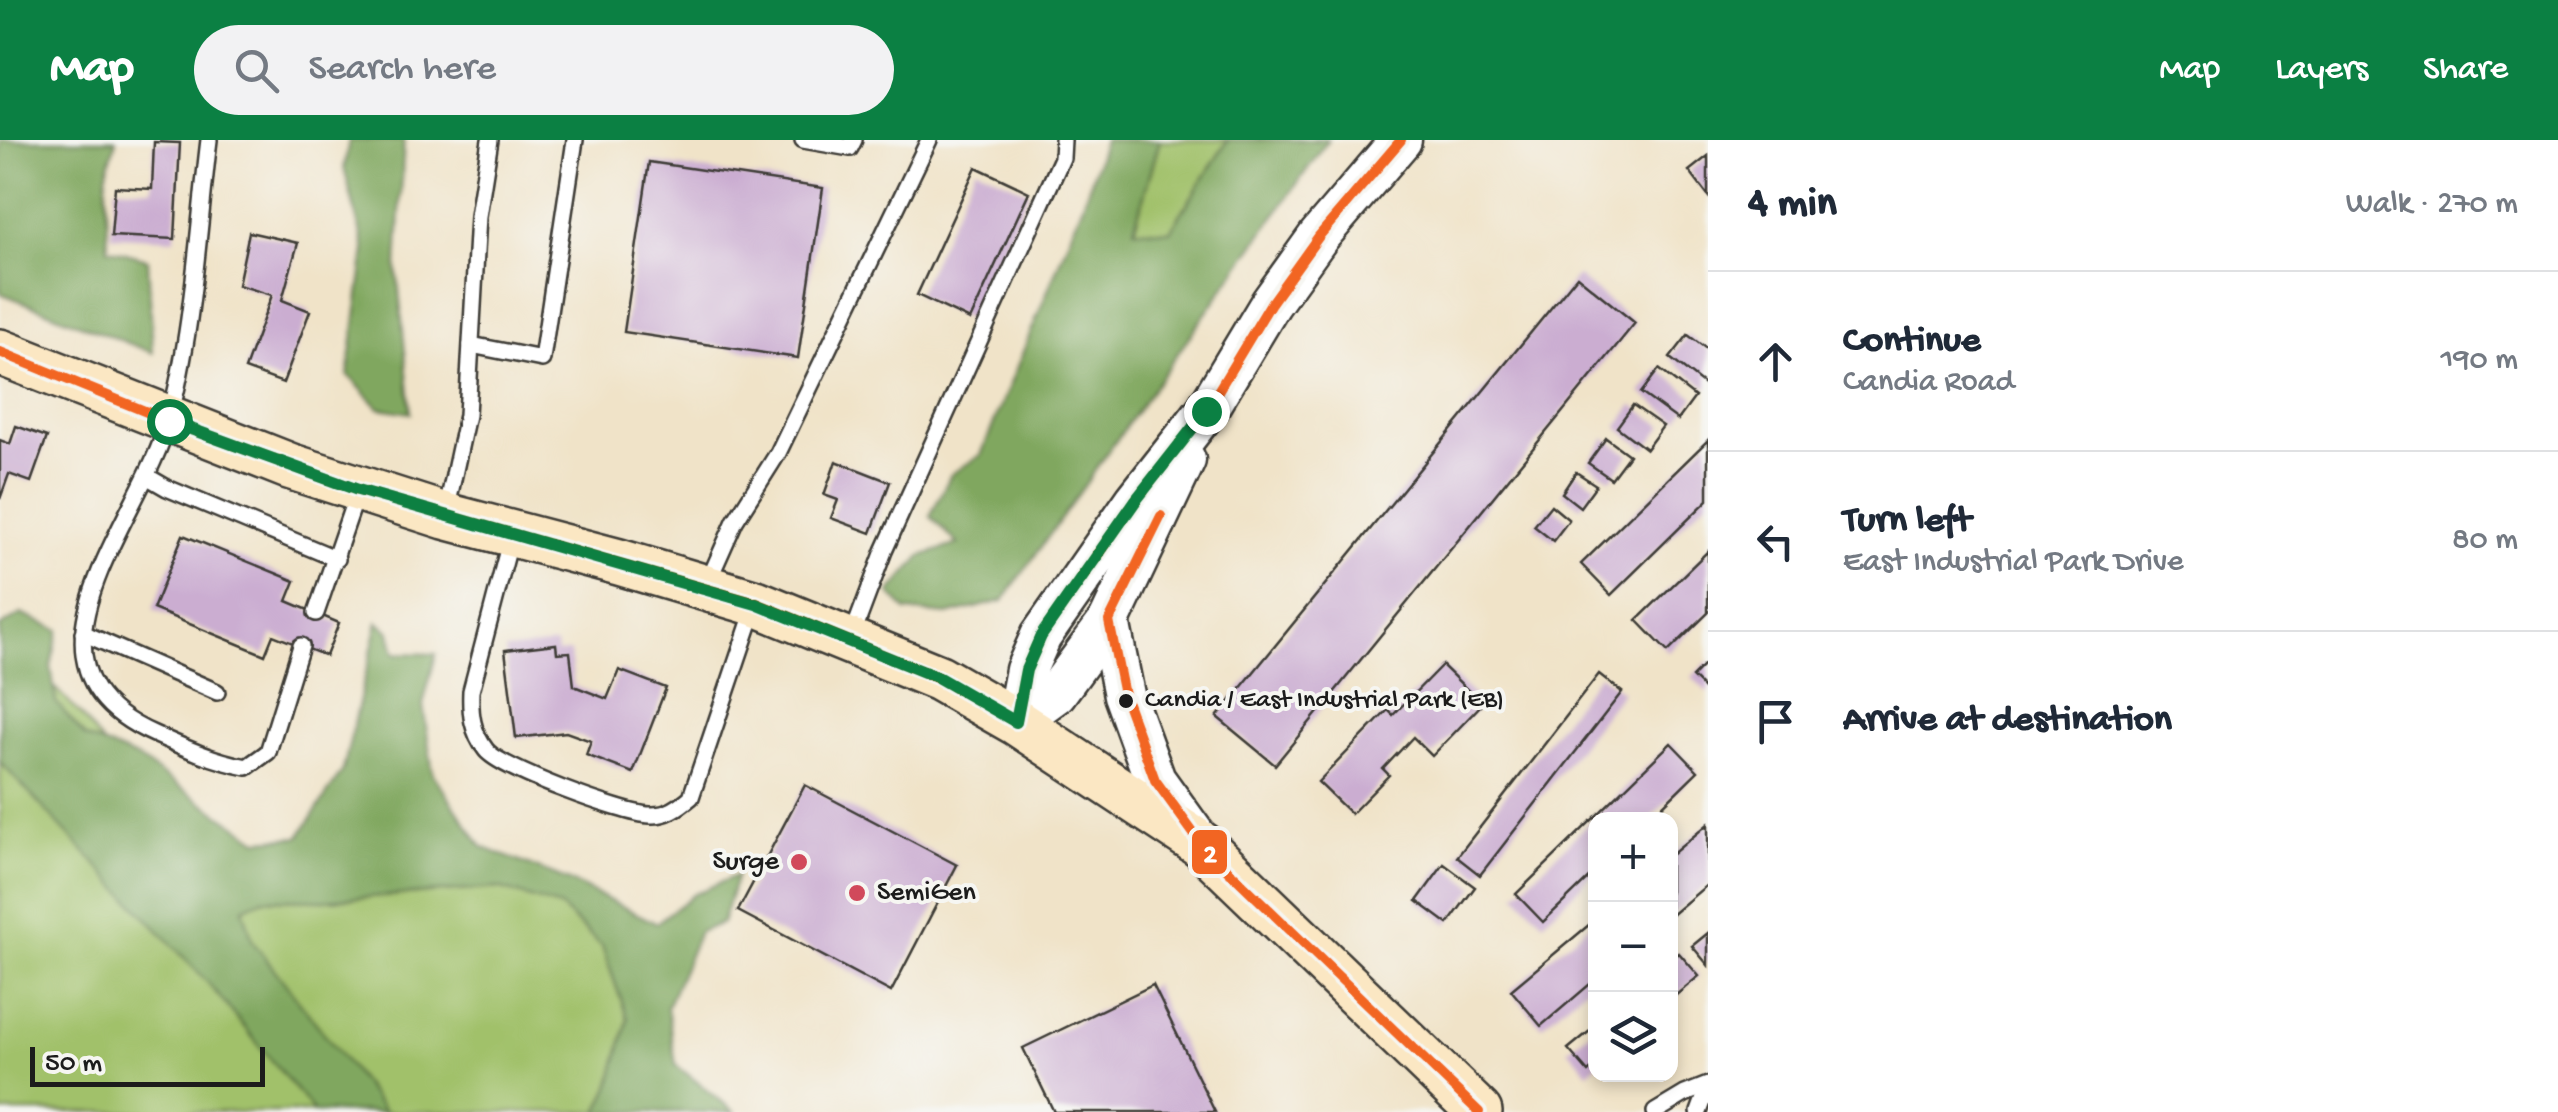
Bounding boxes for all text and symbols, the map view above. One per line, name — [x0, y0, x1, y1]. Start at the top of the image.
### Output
search box — [194, 25, 894, 115]
text: Map — [50, 42, 134, 99]
icon: search — [229, 43, 284, 98]
text: Search here — [309, 48, 496, 92]
text: Map — [2159, 50, 2220, 91]
text: Layers — [2275, 50, 2368, 91]
text: Share — [2423, 50, 2508, 91]
text: 4 min — [1748, 181, 1837, 230]
text: Walk · 270 m — [2346, 186, 2518, 224]
text: Continue — [1843, 320, 1981, 364]
icon: ahead — [1748, 334, 1803, 389]
text: 190 m — [2441, 342, 2518, 380]
text: Candia Road — [1843, 364, 2014, 402]
route end — [1184, 389, 1230, 435]
route start — [147, 399, 193, 445]
text: Turn left — [1843, 500, 1971, 544]
icon: left — [1748, 514, 1803, 569]
text: 80 m — [2452, 522, 2518, 560]
text: East Industrial Park Drive — [1843, 544, 2184, 582]
place label: Candia / East Industrial Park (EB) — [1145, 686, 1504, 717]
marker: Candia / East Industrial Park (EB) — [1116, 691, 1136, 711]
icon: arrive — [1748, 694, 1803, 749]
text: Arrive at destination — [1843, 699, 2172, 743]
map controls — [1588, 812, 1678, 1082]
button: + — [1588, 812, 1678, 902]
line badge: 2 — [1190, 828, 1229, 876]
text: 2 — [1203, 840, 1217, 873]
place label: Surge — [713, 846, 780, 879]
marker: Surge — [788, 851, 810, 873]
place label: SemiGen — [877, 877, 977, 910]
marker: SemiGen — [846, 882, 868, 904]
button: − — [1588, 902, 1678, 992]
button: layers — [1588, 992, 1678, 1082]
scale bar — [30, 1042, 265, 1086]
text: 50 m — [45, 1048, 102, 1081]

